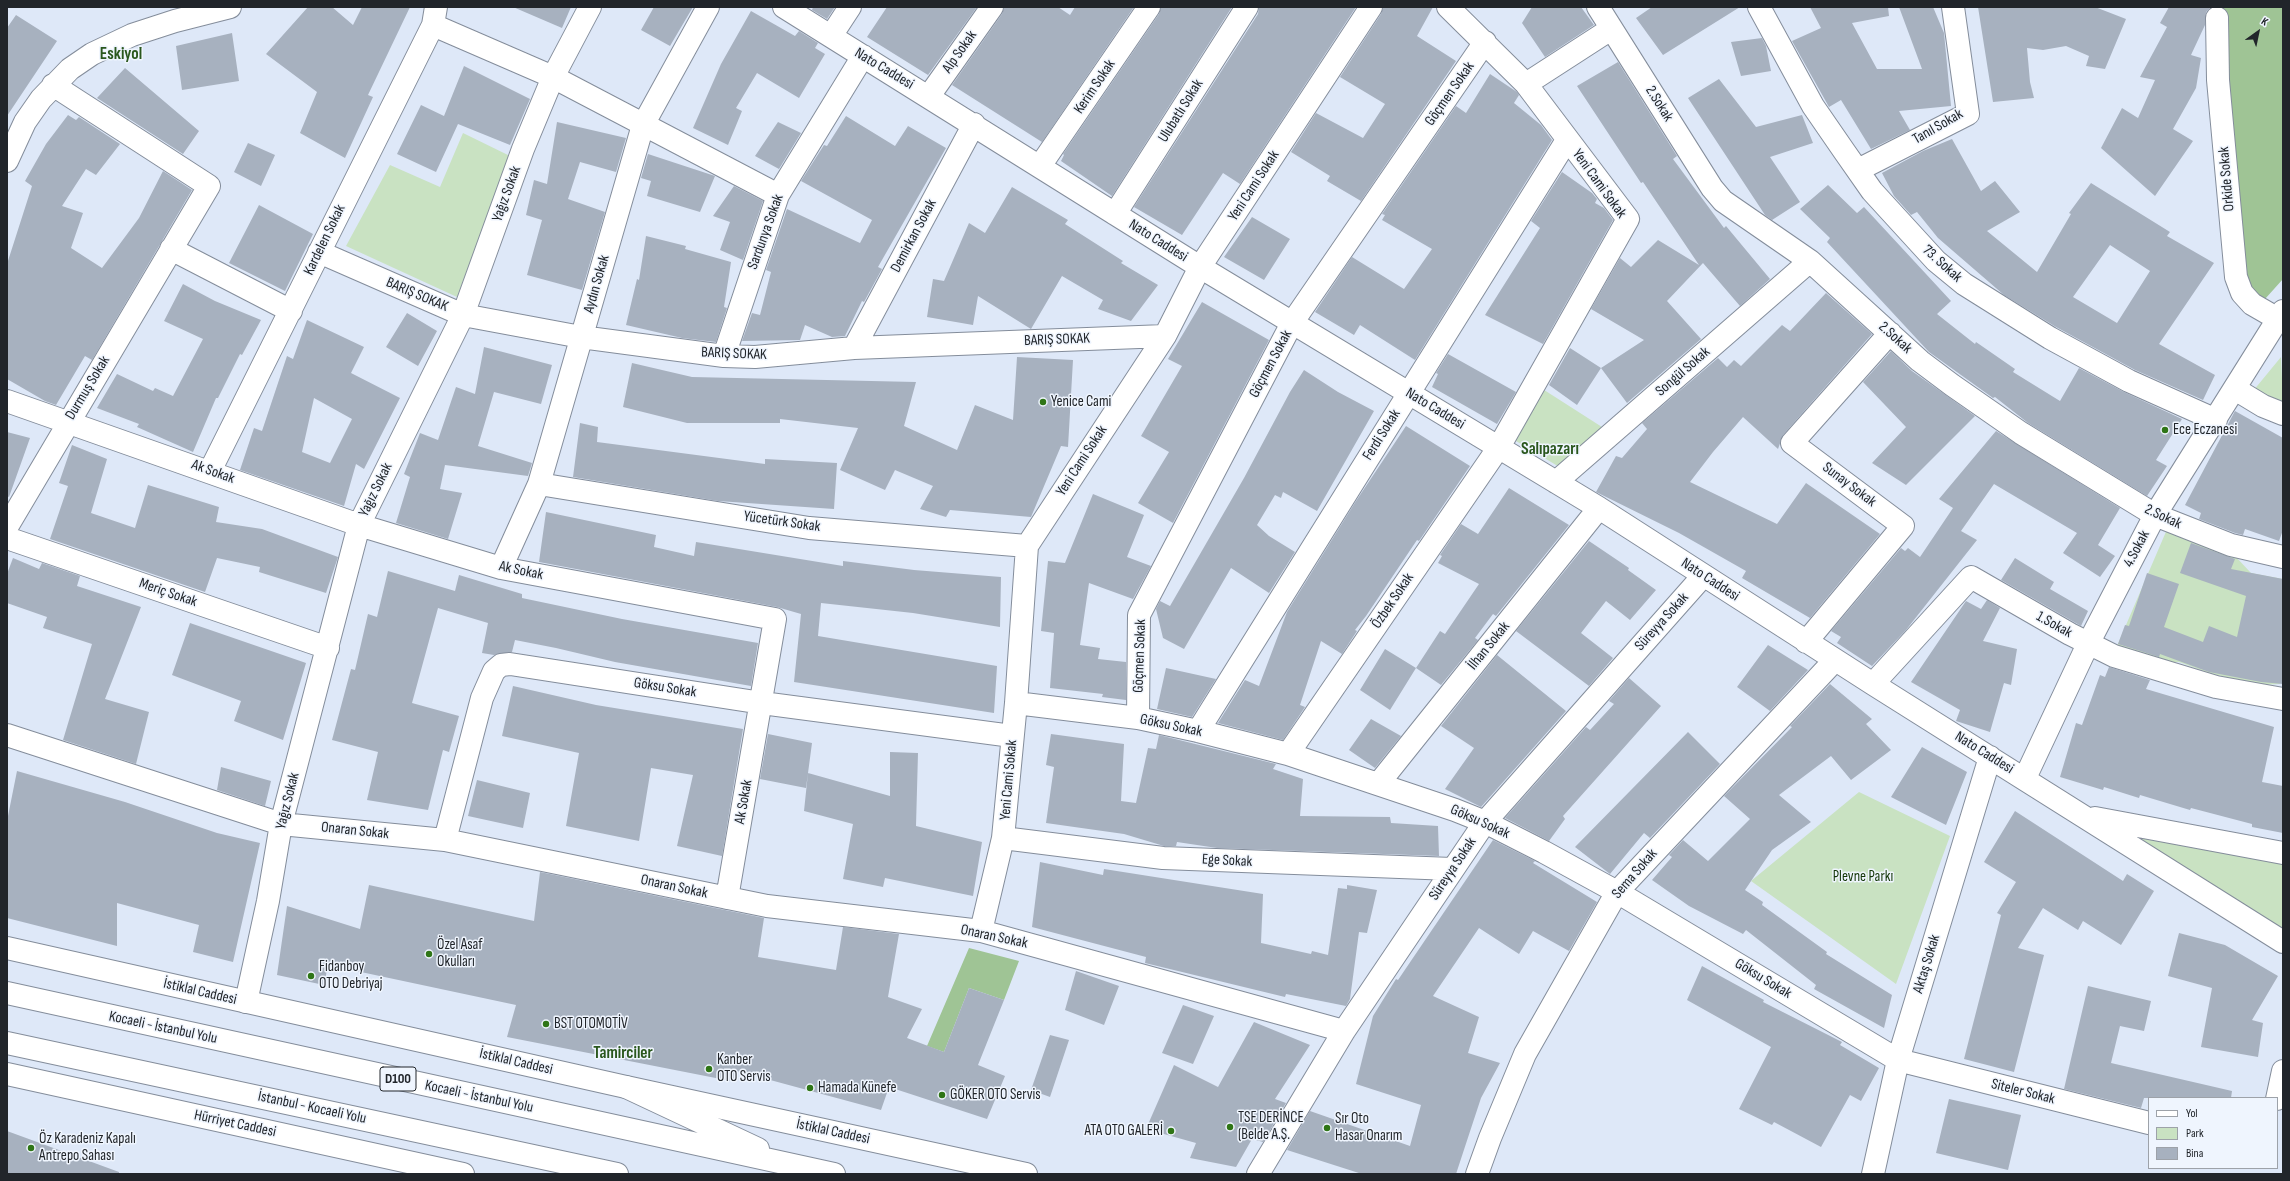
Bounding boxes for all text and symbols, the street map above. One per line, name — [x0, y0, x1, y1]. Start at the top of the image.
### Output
north arrow — [2238, 12, 2278, 52]
text: K — [2259, 15, 2271, 28]
street label: Alp Sokak — [939, 27, 981, 77]
street label: Nato Caddesi — [851, 44, 917, 94]
district label: Eskiyol — [100, 45, 142, 65]
street label: Kerim Sokak — [1070, 56, 1120, 118]
street label: Göçmen Sokak — [1421, 59, 1479, 129]
street label: Ulubatlı Sokak — [1155, 76, 1207, 146]
street label: 2.Sokak — [1641, 83, 1677, 125]
street label: Tanıl Sokak — [1910, 105, 1966, 149]
street label: Yeni Cami Sokak — [1568, 146, 1630, 222]
street label: Orkide Sokak — [2215, 146, 2239, 212]
street label: Yeni Cami Sokak — [1225, 147, 1283, 225]
street label: Yağız Sokak — [489, 164, 525, 224]
street label: Sardunya Sokak — [744, 192, 788, 272]
street label: Demirkan Sokak — [887, 196, 941, 276]
street label: Kardelen Sokak — [300, 202, 350, 278]
street label: Nato Caddesi — [1125, 216, 1191, 266]
street label: 73. Sokak — [1918, 241, 1966, 287]
street label: Aydın Sokak — [580, 253, 614, 315]
street label: BARIŞ SOKAK — [383, 274, 451, 316]
street label: 2.Sokak — [1875, 318, 1915, 358]
street label: Göçmen Sokak — [1246, 327, 1296, 401]
street label: BARIŞ SOKAK — [1024, 330, 1090, 350]
street label: Songül Sokak — [1652, 343, 1714, 401]
street label: BARIŞ SOKAK — [701, 344, 767, 364]
street label: Durmuş Sokak — [62, 353, 114, 423]
street label: Nato Caddesi — [1402, 384, 1468, 434]
place label: Yenice Cami — [1051, 393, 1111, 411]
marker: Yenice Cami — [1038, 397, 1048, 407]
street label: Ferdi Sokak — [1359, 406, 1405, 464]
place label: Ece Eczanesi — [2173, 421, 2237, 439]
street label: Yeni Cami Sokak — [1053, 422, 1111, 500]
marker: Ece Eczanesi — [2160, 425, 2170, 435]
district label: Salıpazarı — [1521, 440, 1579, 460]
street label: Ak Sokak — [189, 456, 237, 488]
street label: Sunay Sokak — [1818, 459, 1880, 511]
street label: Yağız Sokak — [355, 460, 397, 520]
street label: 2.Sokak — [2142, 501, 2184, 533]
street label: Yücetürk Sokak — [743, 508, 821, 536]
street label: 4.Sokak — [2120, 528, 2154, 570]
street label: Nato Caddesi — [1677, 554, 1743, 606]
street label: Ak Sokak — [497, 558, 545, 584]
street label: Özbek Sokak — [1368, 570, 1418, 632]
street label: Meriç Sokak — [137, 575, 199, 611]
street label: Süreyya Sokak — [1631, 589, 1693, 655]
street label: 1.Sokak — [2033, 608, 2075, 642]
street label: İlhan Sokak — [1464, 618, 1514, 674]
street label: Göçmen Sokak — [1130, 619, 1150, 693]
street label: Göksu Sokak — [632, 674, 698, 702]
street label: Göksu Sokak — [1138, 711, 1204, 741]
street label: Nato Caddesi — [1951, 728, 2017, 778]
street label: Yeni Cami Sokak — [997, 739, 1021, 821]
street label: Yağız Sokak — [272, 771, 304, 831]
street label: Ak Sokak — [731, 778, 757, 826]
street label: Göksu Sokak — [1447, 801, 1513, 843]
street label: Onaran Sokak — [320, 818, 390, 844]
street label: Süreyya Sokak — [1425, 834, 1481, 904]
street label: Sema Sokak — [1608, 845, 1662, 903]
street label: Ege Sokak — [1201, 851, 1253, 871]
park label: Plevne Parkı — [1833, 868, 1893, 886]
street label: Onaran Sokak — [639, 871, 709, 903]
street label: Onaran Sokak — [959, 921, 1029, 953]
street label: Aktaş Sokak — [1910, 933, 1944, 995]
place label: Özel Asaf Okulları — [437, 936, 483, 971]
marker: Özel Asaf Okulları — [424, 949, 434, 959]
street label: Göksu Sokak — [1731, 955, 1795, 1003]
place label: Fidanboy OTO Debriyaj — [319, 958, 383, 993]
marker: Fidanboy OTO Debriyaj — [306, 971, 316, 981]
street label: İstiklal Caddesi — [162, 975, 238, 1009]
street label: Kocaeli - İstanbul Yolu — [107, 1008, 219, 1048]
place label: BST OTOMOTİV — [554, 1015, 628, 1033]
marker: BST OTOMOTİV — [541, 1019, 551, 1029]
district label: Tamirciler — [593, 1044, 653, 1064]
street label: İstiklal Caddesi — [478, 1045, 554, 1079]
place label: Kanber OTO Servis — [717, 1051, 771, 1086]
marker: Kanber OTO Servis — [704, 1064, 714, 1074]
road number: D100 — [380, 1067, 416, 1091]
street label: Siteler Sokak — [1989, 1075, 2057, 1109]
street label: Kocaeli - İstanbul Yolu — [423, 1077, 535, 1117]
place label: Hamada Künefe — [818, 1079, 897, 1097]
marker: Hamada Künefe — [805, 1083, 815, 1093]
place label: GÖKER OTO Servis — [950, 1086, 1041, 1104]
street label: İstanbul - Kocaeli Yolu — [256, 1088, 368, 1128]
marker: GÖKER OTO Servis — [937, 1090, 947, 1100]
legend — [2148, 1097, 2278, 1169]
text: Yol — [2186, 1106, 2198, 1121]
street label: Hürriyet Caddesi — [192, 1107, 278, 1141]
place label: TSE DERİNCE (Belde A.Ş. — [1238, 1109, 1304, 1144]
place label: Sır Oto Hasar Onarım — [1335, 1110, 1402, 1145]
street label: İstiklal Caddesi — [795, 1115, 871, 1149]
place label: ATA OTO GALERİ — [1085, 1122, 1163, 1140]
marker: TSE DERİNCE (Belde A.Ş. — [1225, 1122, 1235, 1132]
marker: Sır Oto Hasar Onarım — [1322, 1123, 1332, 1133]
marker: ATA OTO GALERİ — [1166, 1126, 1176, 1136]
text: Park — [2186, 1126, 2204, 1141]
place label: Öz Karadeniz Kapalı Antrepo Sahası — [39, 1130, 136, 1165]
marker: Öz Karadeniz Kapalı Antrepo Sahası — [26, 1143, 36, 1153]
text: Bina — [2186, 1146, 2203, 1161]

